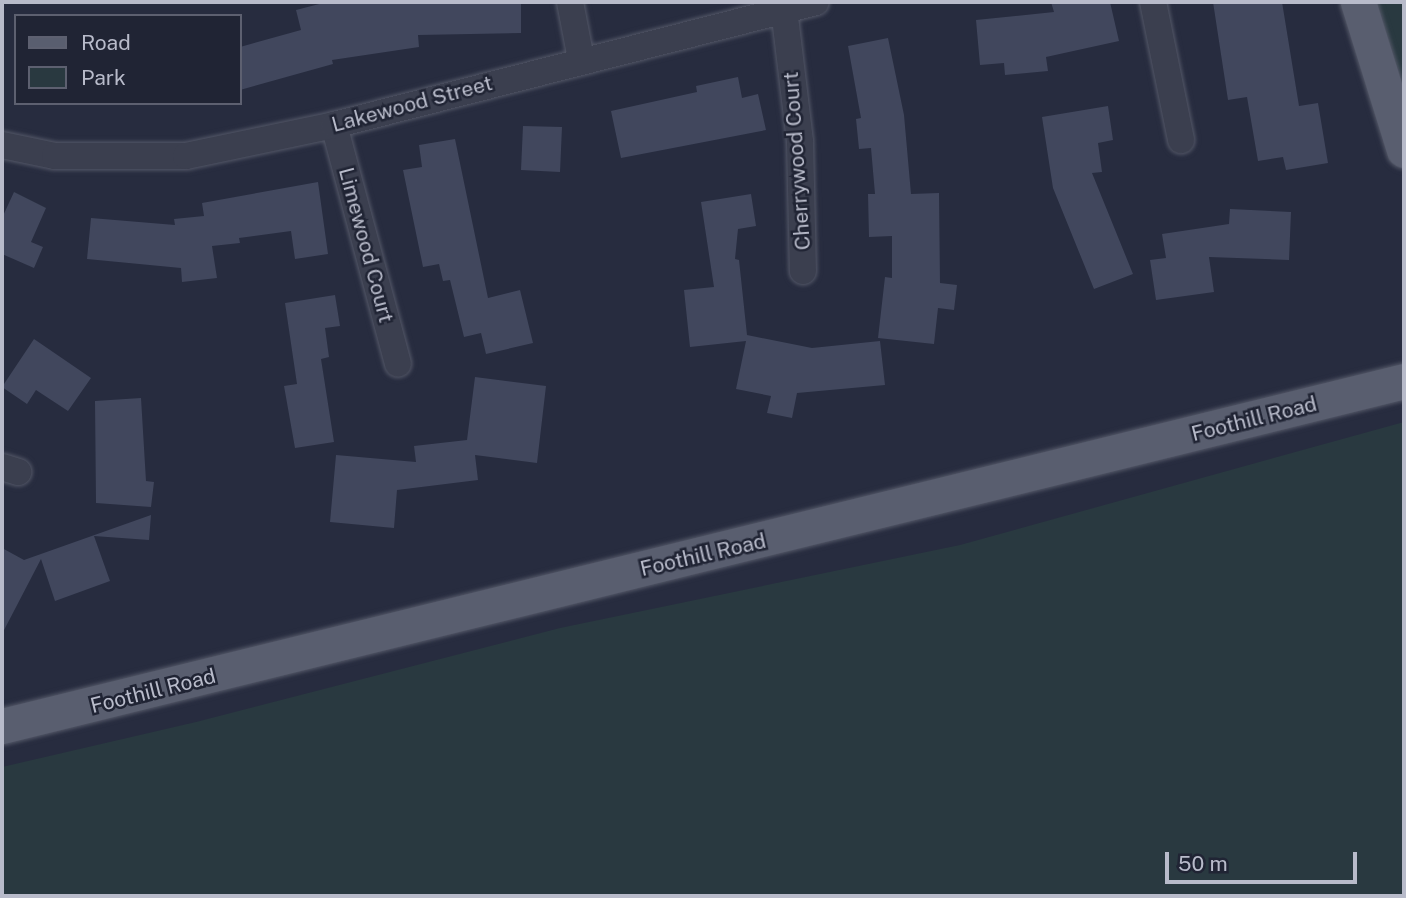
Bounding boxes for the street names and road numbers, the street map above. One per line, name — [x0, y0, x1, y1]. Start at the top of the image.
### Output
street label: Lakewood Street — [329, 70, 495, 138]
street label: Cherrywood Court — [778, 71, 816, 251]
street label: Limewood Court — [333, 165, 399, 325]
street label: Foothill Road — [1189, 391, 1319, 447]
street label: Foothill Road — [638, 528, 768, 582]
street label: Foothill Road — [88, 663, 218, 719]

